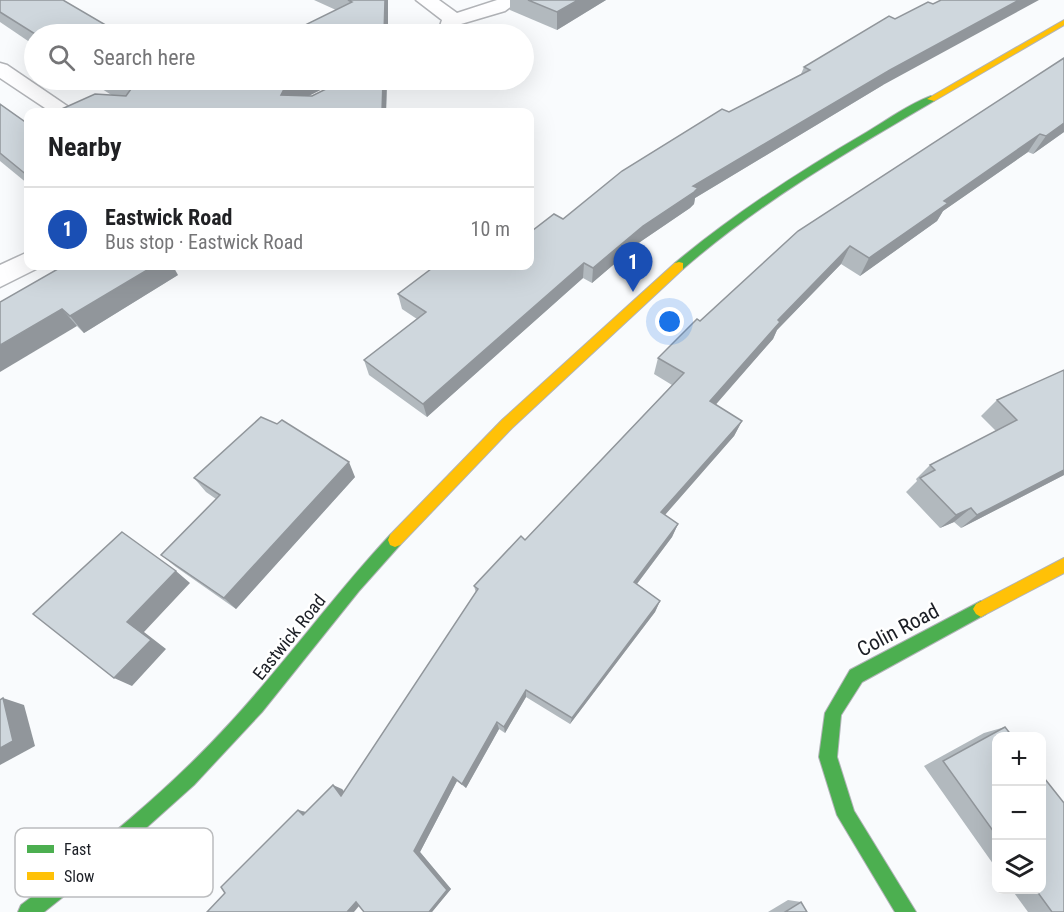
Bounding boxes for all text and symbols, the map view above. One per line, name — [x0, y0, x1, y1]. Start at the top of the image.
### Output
search box — [24, 24, 534, 90]
icon: search — [45, 41, 78, 74]
text: Search here — [93, 45, 195, 70]
text: Nearby — [48, 132, 122, 162]
text: Eastwick Road — [105, 205, 232, 230]
text: 1 — [62, 217, 73, 241]
text: 10 m — [471, 217, 510, 241]
text: Bus stop · Eastwick Road — [105, 230, 303, 254]
pin: 1 — [614, 242, 652, 292]
your location — [655, 307, 684, 336]
street label: Eastwick Road — [248, 590, 330, 684]
street label: Colin Road — [853, 598, 943, 662]
map controls — [992, 732, 1046, 894]
button: + — [992, 732, 1046, 786]
button: − — [992, 786, 1046, 840]
legend — [15, 828, 213, 897]
text: Fast — [64, 840, 91, 859]
button: layers — [992, 840, 1046, 894]
text: Slow — [64, 867, 94, 886]

